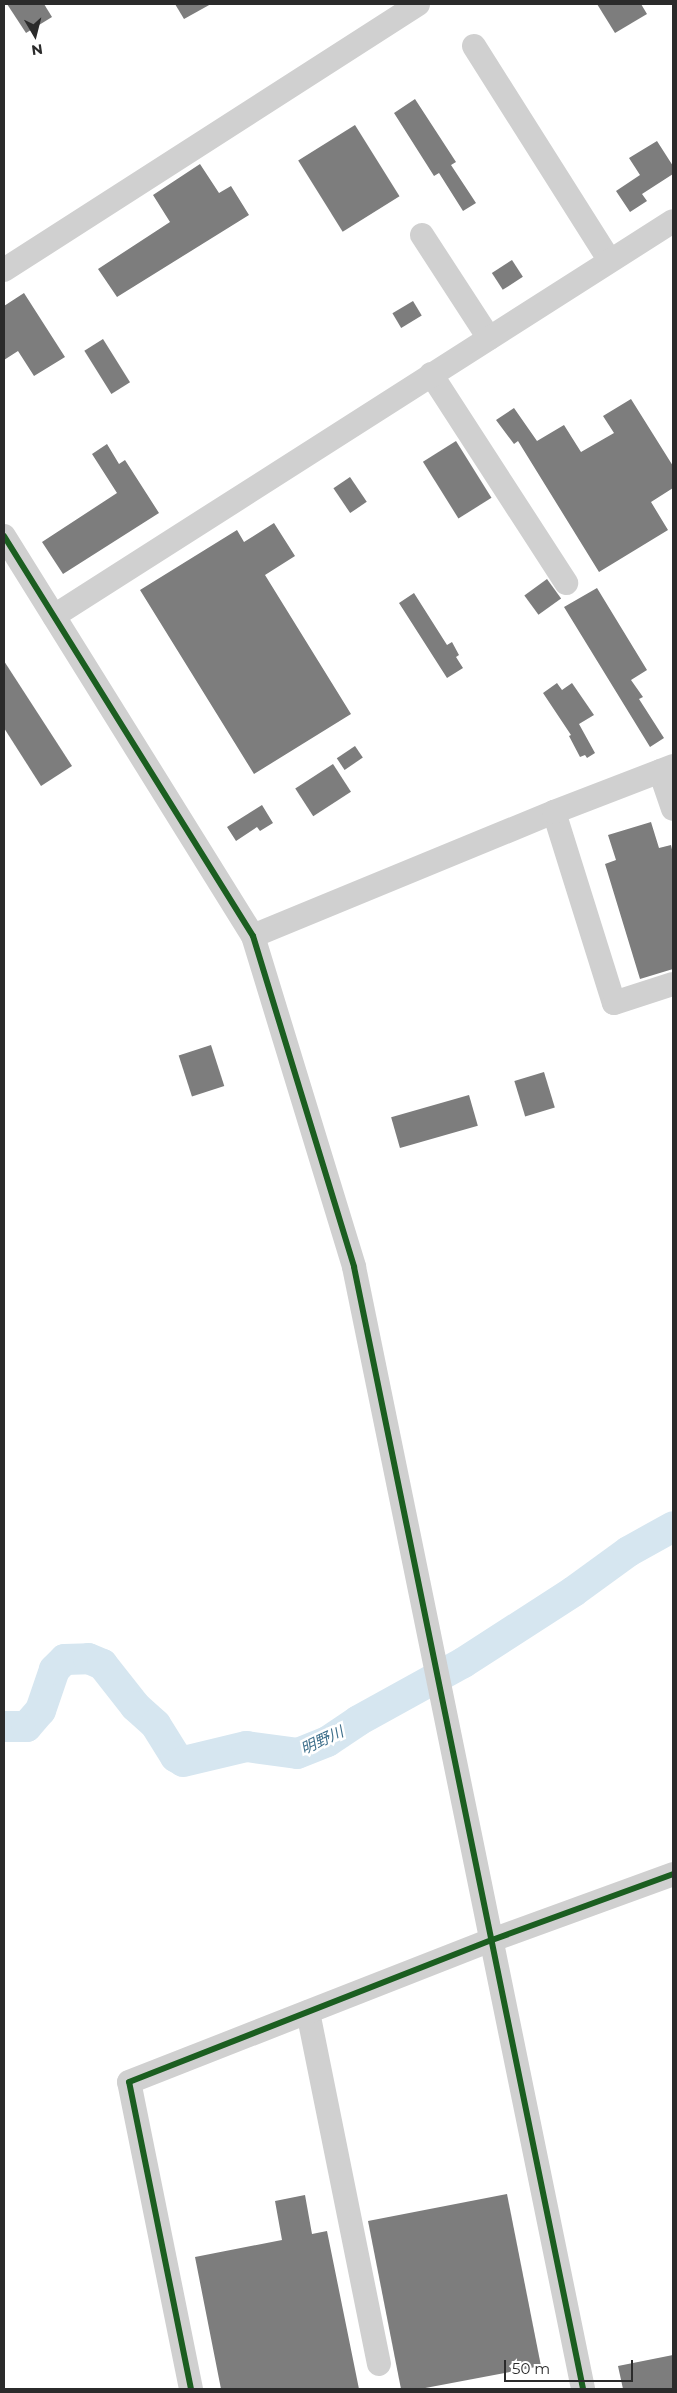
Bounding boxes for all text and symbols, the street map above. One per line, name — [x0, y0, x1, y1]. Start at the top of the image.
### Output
north arrow — [10, 10, 60, 60]
text: N — [30, 40, 44, 60]
water label: 明野川 — [298, 1722, 346, 1758]
scale bar — [507, 2350, 636, 2382]
text: 50 m — [512, 2359, 550, 2378]

